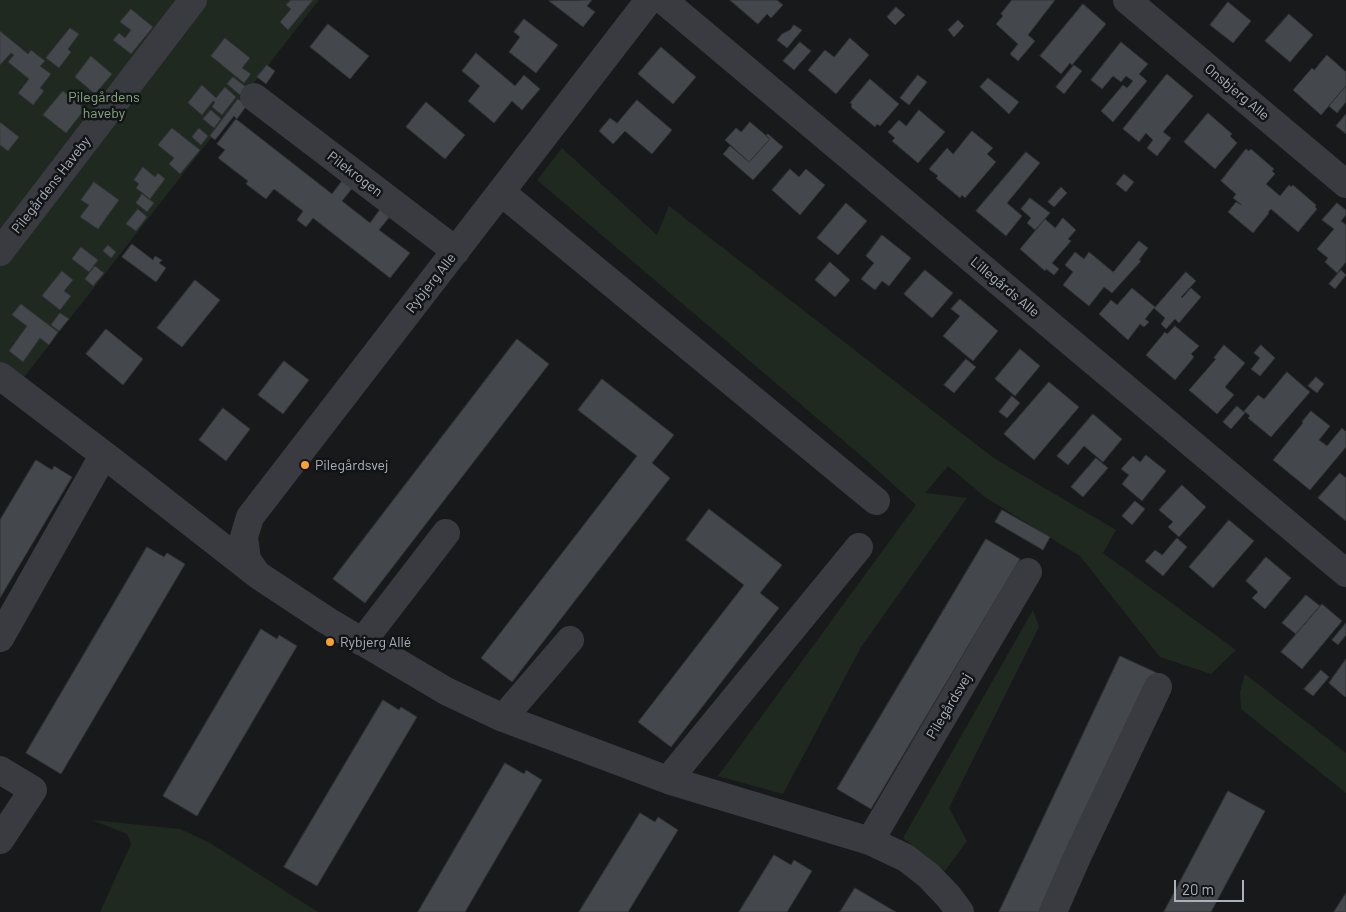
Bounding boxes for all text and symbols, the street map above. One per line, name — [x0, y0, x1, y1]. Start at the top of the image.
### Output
street label: Onsbjerg Alle — [1201, 60, 1273, 124]
park label: Pilegårdens haveby — [68, 89, 140, 121]
street label: Pilegårdens Haveby — [8, 133, 94, 237]
street label: Pilekrogen — [324, 148, 386, 200]
street label: Rybjerg Alle — [402, 250, 460, 316]
street label: Lillegårds Alle — [967, 253, 1043, 321]
place label: Pilegårdsvej — [315, 457, 388, 473]
marker: Pilegårdsvej — [299, 459, 311, 471]
place label: Rybjerg Allé — [340, 634, 411, 650]
marker: Rybjerg Allé — [324, 636, 336, 648]
street label: Pilegårdsvej — [923, 670, 975, 742]
scale bar — [1176, 870, 1246, 902]
text: 20 m — [1182, 880, 1214, 898]

